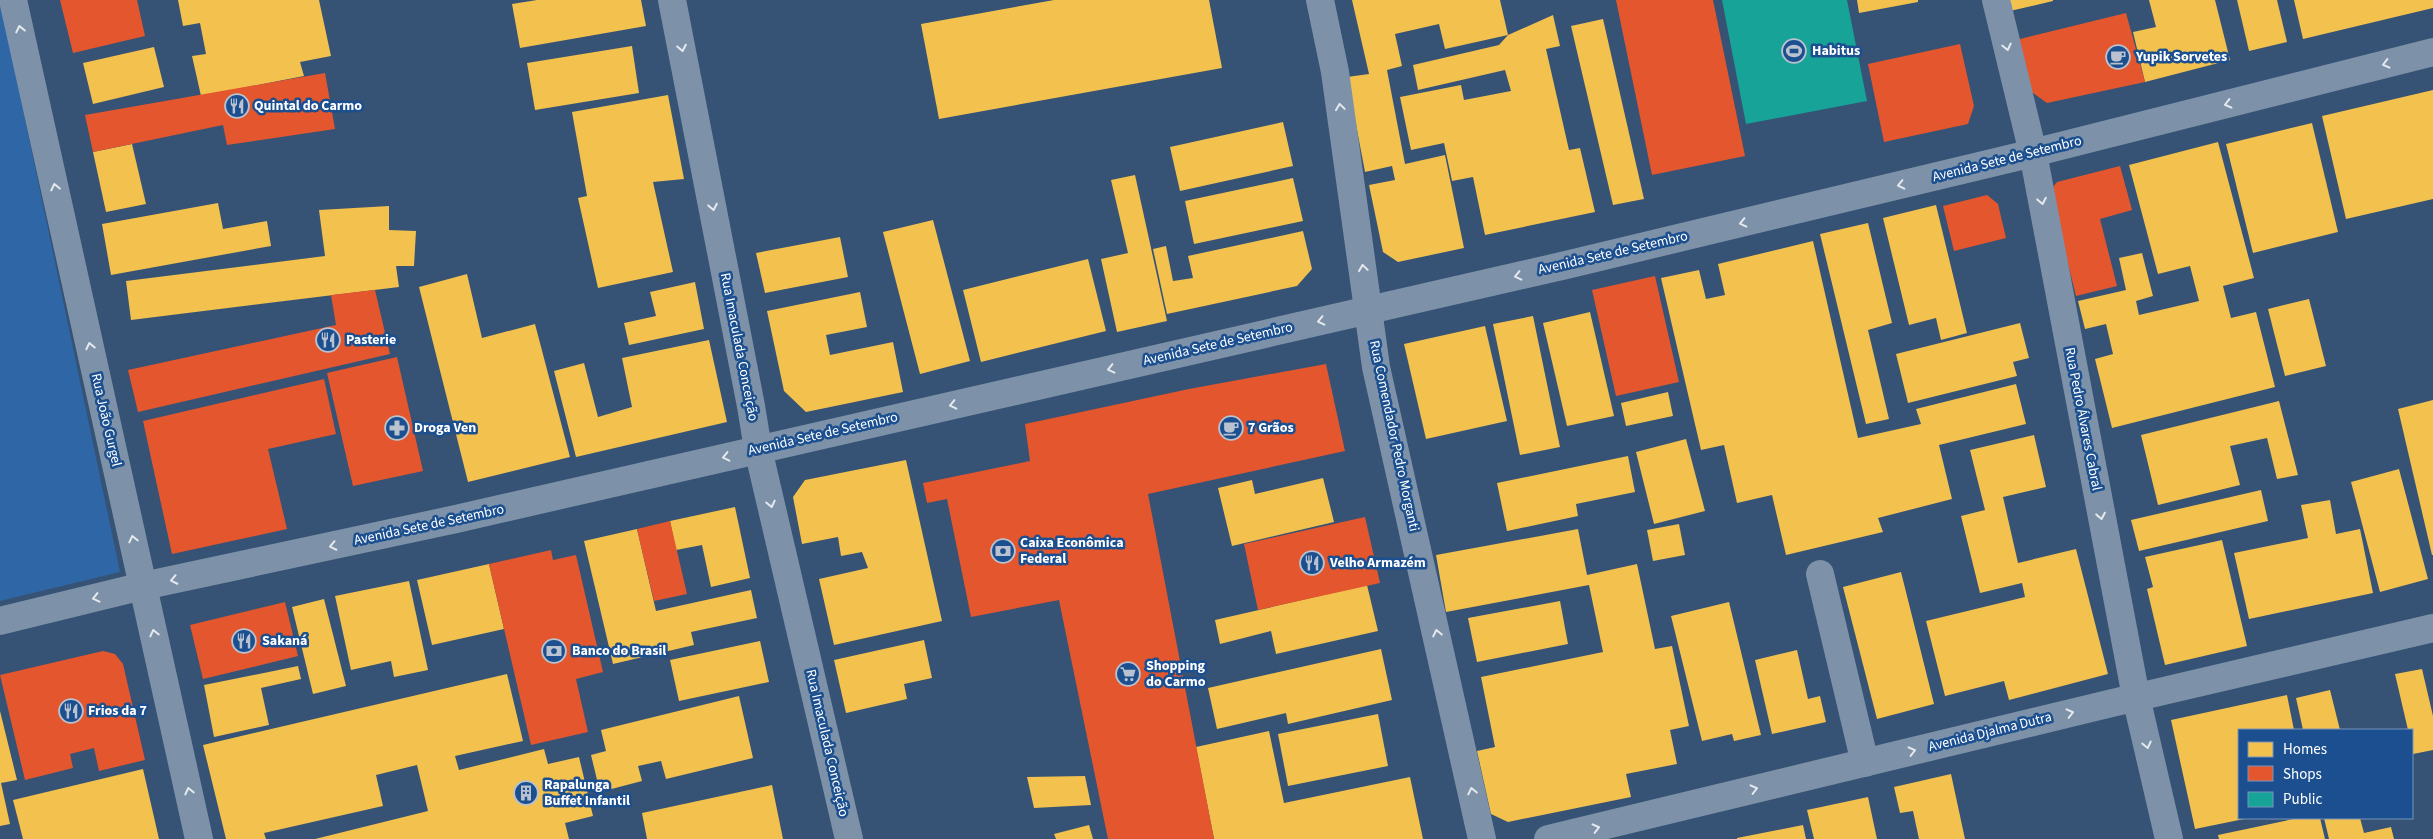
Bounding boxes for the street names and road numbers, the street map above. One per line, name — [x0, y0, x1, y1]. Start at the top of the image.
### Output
street label: Avenida Sete de Setembro — [1930, 131, 2084, 187]
street label: Avenida Sete de Setembro — [1536, 226, 1690, 280]
street label: Rua Imaculada Conceição — [715, 271, 763, 423]
street label: Avenida Sete de Setembro — [1141, 317, 1295, 371]
street label: Rua Comendador Pedro Morganti — [1364, 339, 1424, 533]
street label: Rua Pedro Álvares Cabral — [2059, 346, 2107, 493]
street label: Rua João Gurgel — [86, 371, 127, 469]
street label: Avenida Sete de Setembro — [746, 407, 900, 461]
street label: Avenida Sete de Setembro — [352, 499, 506, 551]
street label: Rua Imaculada Conceição — [800, 667, 854, 819]
street label: Avenida Djalma Dutra — [1926, 707, 2054, 757]

